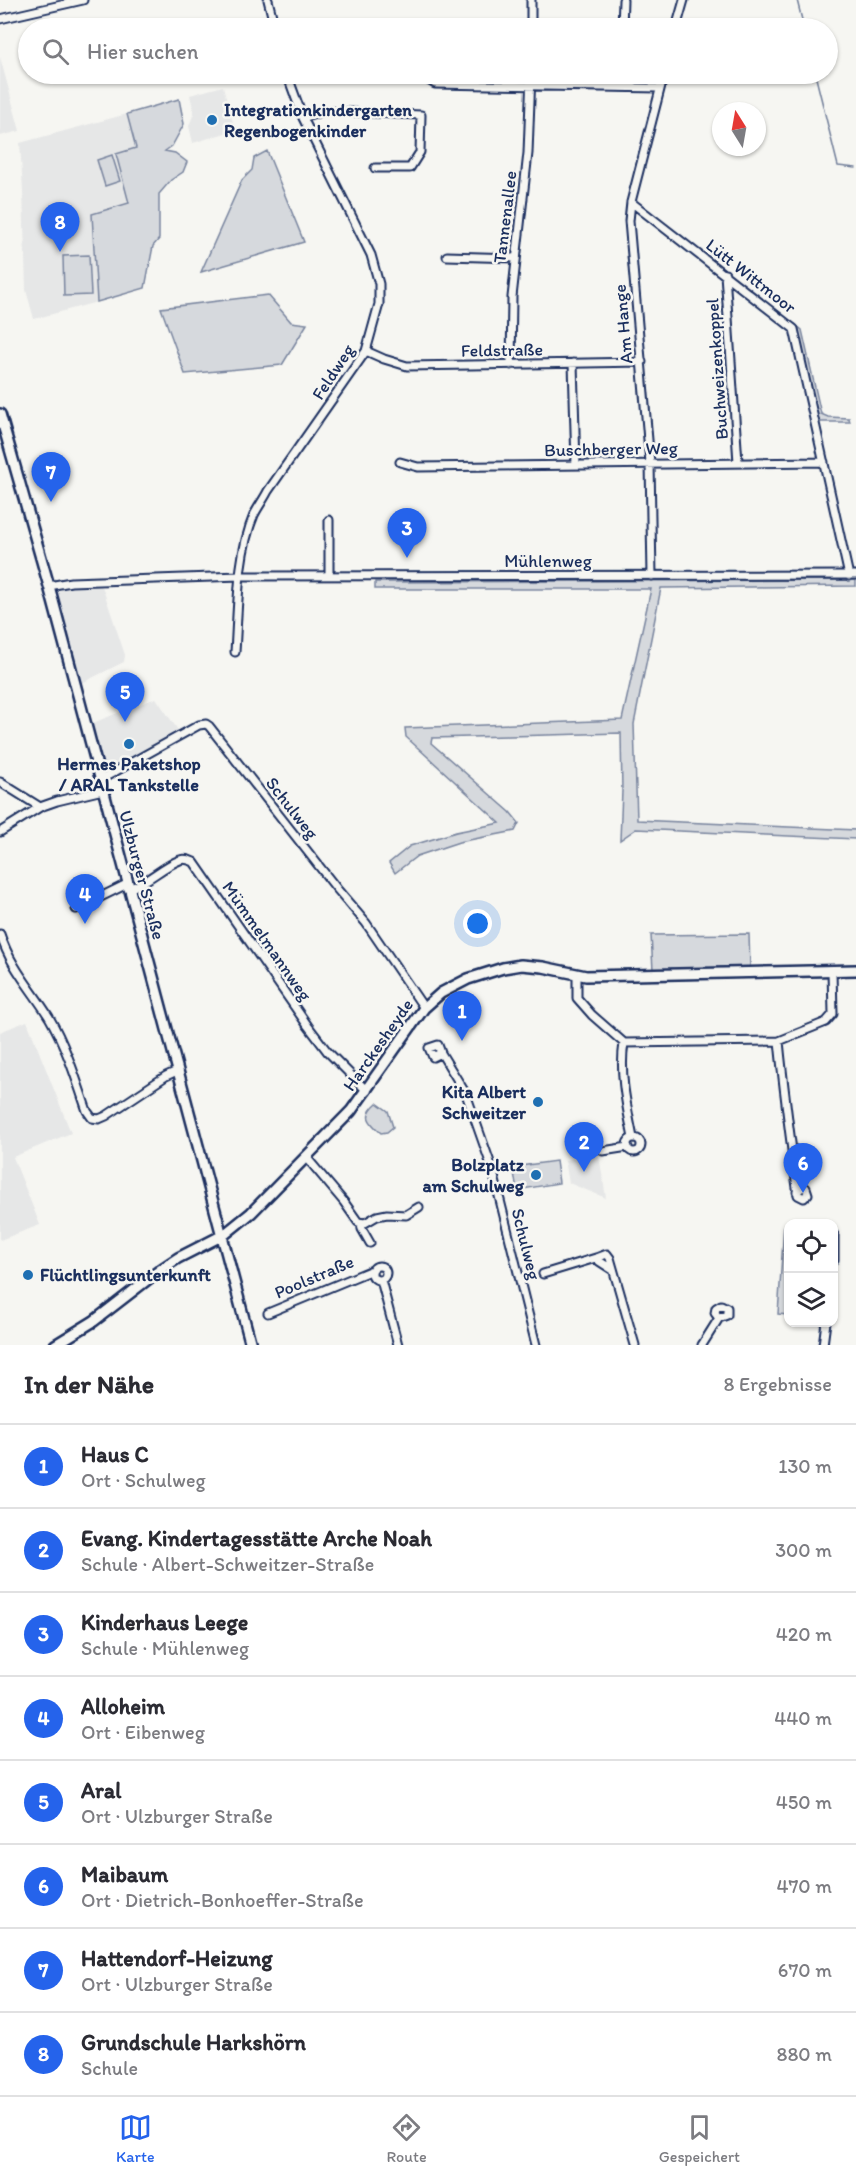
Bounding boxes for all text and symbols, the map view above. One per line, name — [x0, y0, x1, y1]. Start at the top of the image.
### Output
search box — [18, 18, 838, 84]
icon: search — [39, 35, 72, 68]
text: Hier suchen — [87, 38, 198, 65]
place label: Integrationkindergarten Regenbogenkinder — [224, 99, 412, 142]
north arrow — [712, 102, 766, 156]
marker: Integrationkindergarten Regenbogenkinder — [205, 113, 219, 127]
street label: Tannenallee — [488, 170, 522, 264]
pin: 8 — [40, 202, 80, 252]
street label: Lütt Wittmoor — [701, 234, 801, 318]
street label: Am Hange — [609, 283, 637, 365]
street label: Buchweizenkoppel — [701, 298, 733, 440]
street label: Feldstraße — [461, 338, 543, 362]
street label: Feldweg — [307, 339, 360, 404]
street label: Buschberger Weg — [544, 437, 679, 461]
pin: 7 — [32, 452, 70, 502]
pin: 3 — [388, 508, 426, 558]
street label: Mühlenweg — [504, 550, 593, 572]
pin: 5 — [106, 672, 144, 722]
marker: Hermes Paketshop / ARAL Tankstelle — [122, 737, 136, 751]
place label: Hermes Paketshop / ARAL Tankstelle — [57, 753, 201, 796]
street label: Schulweg — [261, 773, 324, 844]
street label: Ulzburger Straße — [114, 808, 170, 942]
pin: 4 — [66, 874, 104, 924]
street label: Mümmelmannweg — [217, 877, 317, 1006]
your location — [463, 909, 492, 938]
pin: 1 — [442, 992, 482, 1041]
street label: Harckesheyde — [338, 995, 418, 1095]
place label: Kita Albert Schweitzer — [442, 1081, 527, 1124]
marker: Kita Albert Schweitzer — [531, 1095, 545, 1109]
pin: 2 — [564, 1122, 604, 1172]
pin: 6 — [784, 1144, 822, 1193]
place label: Bolzplatz am Schulweg — [422, 1154, 525, 1197]
marker: Bolzplatz am Schulweg — [529, 1168, 543, 1182]
street label: Schulweg — [507, 1206, 546, 1283]
map controls — [784, 1219, 838, 1327]
button: locate — [784, 1219, 838, 1273]
street label: Poolstraße — [271, 1250, 357, 1304]
place label: Flüchtlingsunterkunft — [40, 1264, 212, 1286]
marker: Flüchtlingsunterkunft — [21, 1268, 35, 1282]
button: layers — [784, 1273, 838, 1327]
text: In der Nähe — [24, 1368, 154, 1400]
text: 8 Ergebnisse — [724, 1372, 832, 1396]
text: Haus C — [81, 1441, 149, 1468]
text: 1 — [39, 1454, 48, 1478]
text: 130 m — [778, 1454, 832, 1478]
text: Ort · Schulweg — [81, 1468, 206, 1492]
text: Evang. Kindertagesstätte Arche Noah — [81, 1525, 432, 1552]
text: 2 — [38, 1538, 49, 1562]
text: 300 m — [775, 1538, 832, 1562]
text: Schule · Albert-Schweitzer-Straße — [81, 1552, 374, 1576]
text: Kinderhaus Leege — [81, 1609, 248, 1636]
text: 3 — [38, 1622, 49, 1646]
text: 420 m — [776, 1622, 832, 1646]
text: Schule · Mühlenweg — [81, 1636, 249, 1660]
text: Alloheim — [81, 1693, 165, 1720]
text: 4 — [37, 1706, 50, 1730]
text: 440 m — [774, 1706, 832, 1730]
text: Ort · Eibenweg — [81, 1720, 205, 1744]
text: Aral — [81, 1777, 122, 1804]
text: 5 — [38, 1790, 49, 1814]
text: 450 m — [776, 1790, 832, 1814]
text: Ort · Ulzburger Straße — [81, 1804, 273, 1828]
text: Maibaum — [81, 1861, 168, 1888]
text: 6 — [38, 1874, 49, 1898]
text: 470 m — [776, 1874, 832, 1898]
text: Ort · Dietrich-Bonhoeffer-Straße — [81, 1888, 364, 1912]
text: Hattendorf-Heizung — [81, 1945, 272, 1972]
text: 7 — [39, 1958, 48, 1982]
text: 670 m — [778, 1958, 832, 1982]
text: Ort · Ulzburger Straße — [81, 1972, 273, 1996]
text: Grundschule Harkshörn — [81, 2029, 306, 2056]
text: 8 — [38, 2042, 49, 2066]
text: 880 m — [776, 2042, 832, 2066]
text: Schule — [81, 2056, 138, 2080]
tab: Karte — [116, 2111, 155, 2166]
tab: Route — [387, 2111, 427, 2166]
tab: Gespeichert — [659, 2111, 740, 2166]

